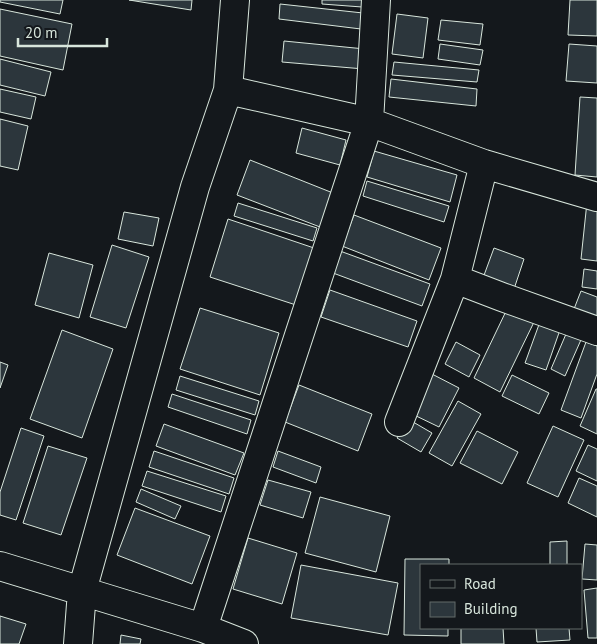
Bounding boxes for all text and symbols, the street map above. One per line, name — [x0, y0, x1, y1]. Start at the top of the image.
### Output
scale bar — [18, 15, 106, 47]
text: 20 m — [25, 23, 58, 42]
legend — [420, 564, 582, 629]
text: Road — [464, 574, 496, 593]
text: Building — [464, 599, 518, 618]

